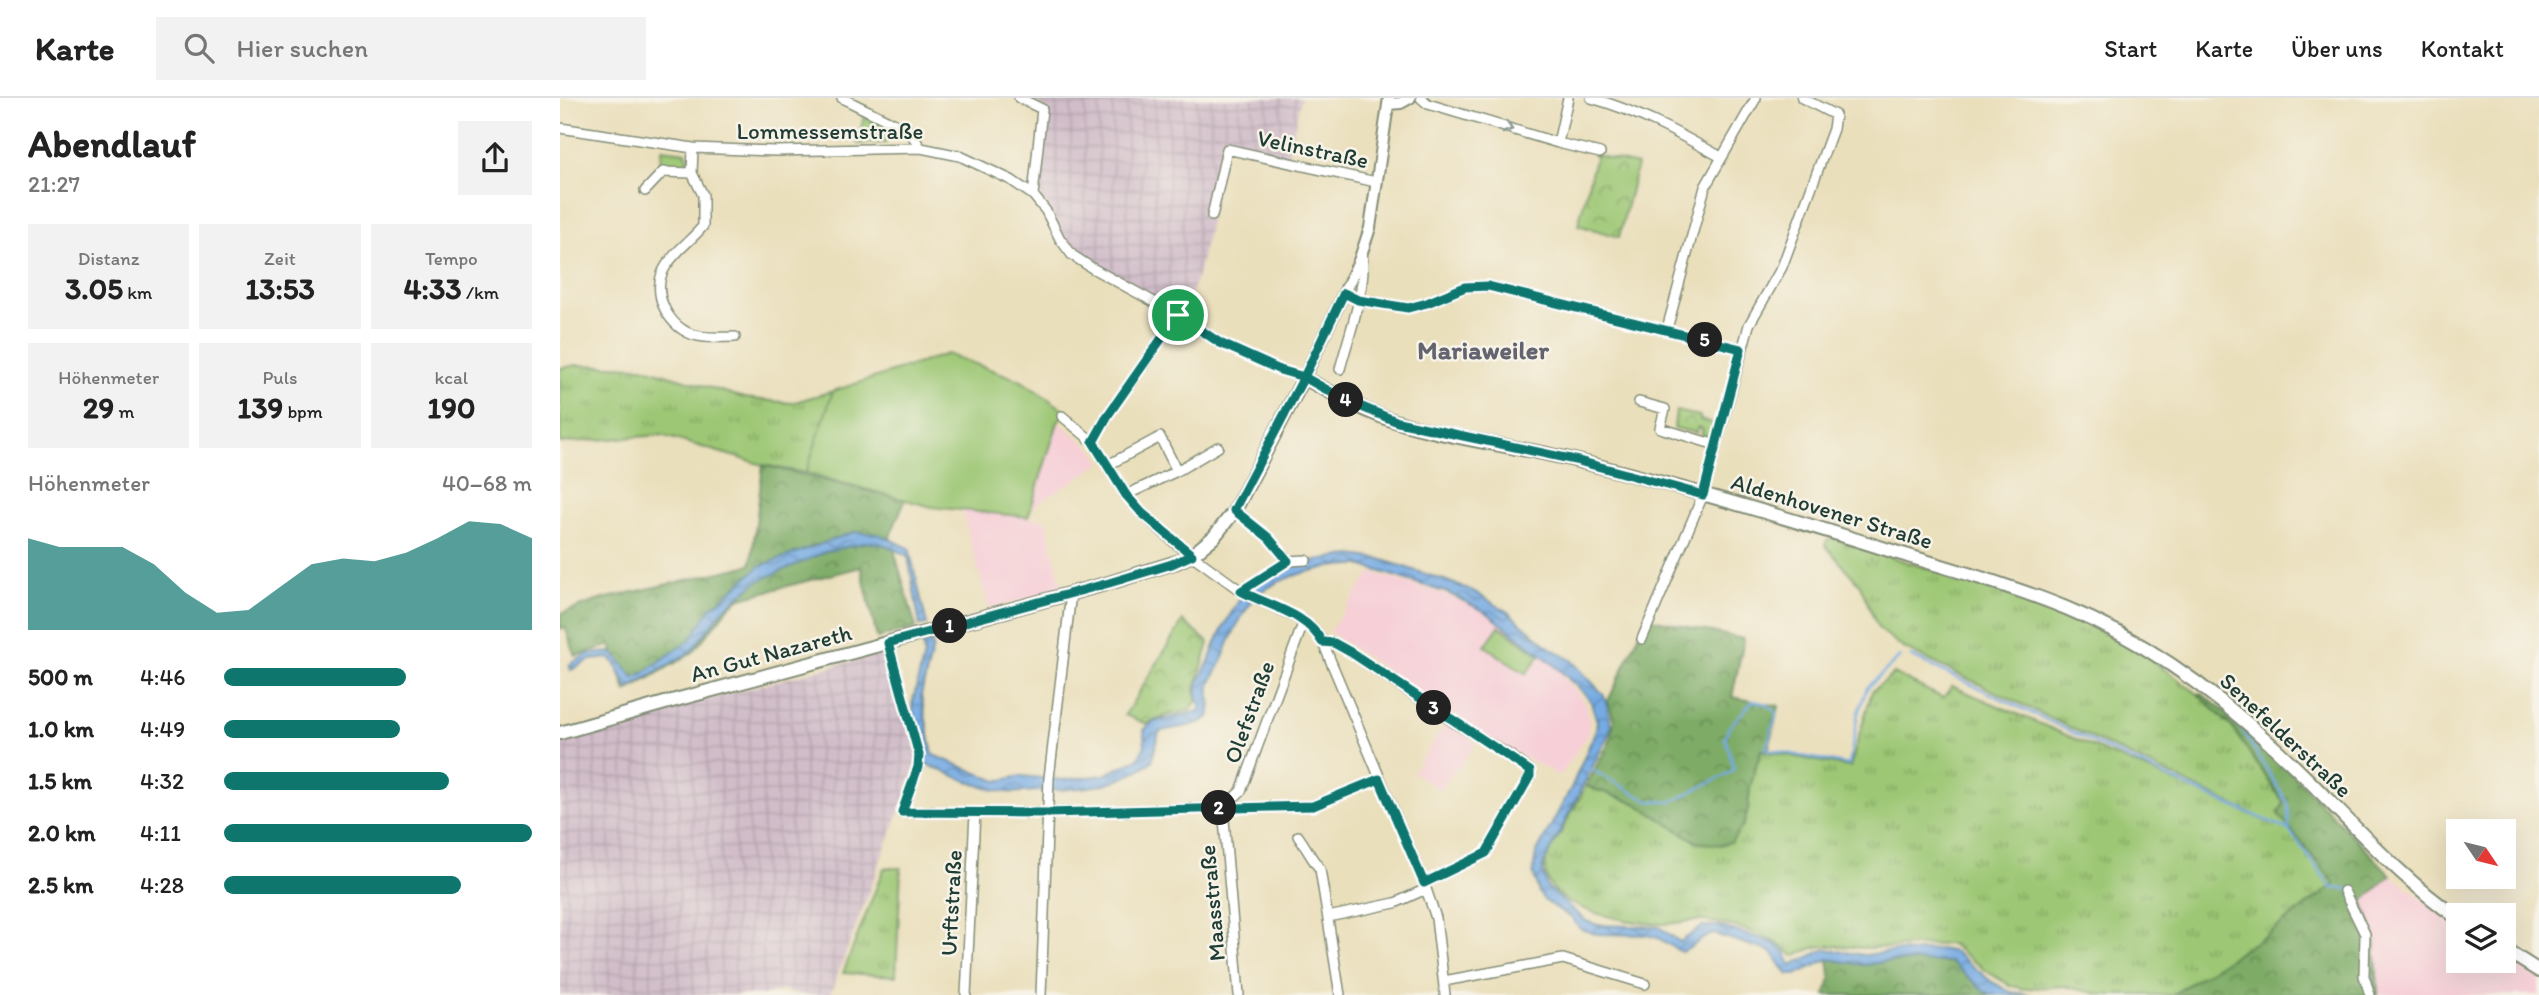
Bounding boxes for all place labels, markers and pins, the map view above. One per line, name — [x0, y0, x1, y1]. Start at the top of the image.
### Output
pin — [1148, 285, 1208, 345]
pin: 5 — [1688, 322, 1722, 358]
pin: 4 — [1328, 382, 1364, 418]
pin: 1 — [932, 608, 968, 644]
pin: 3 — [1416, 690, 1452, 726]
pin: 2 — [1202, 790, 1236, 826]

